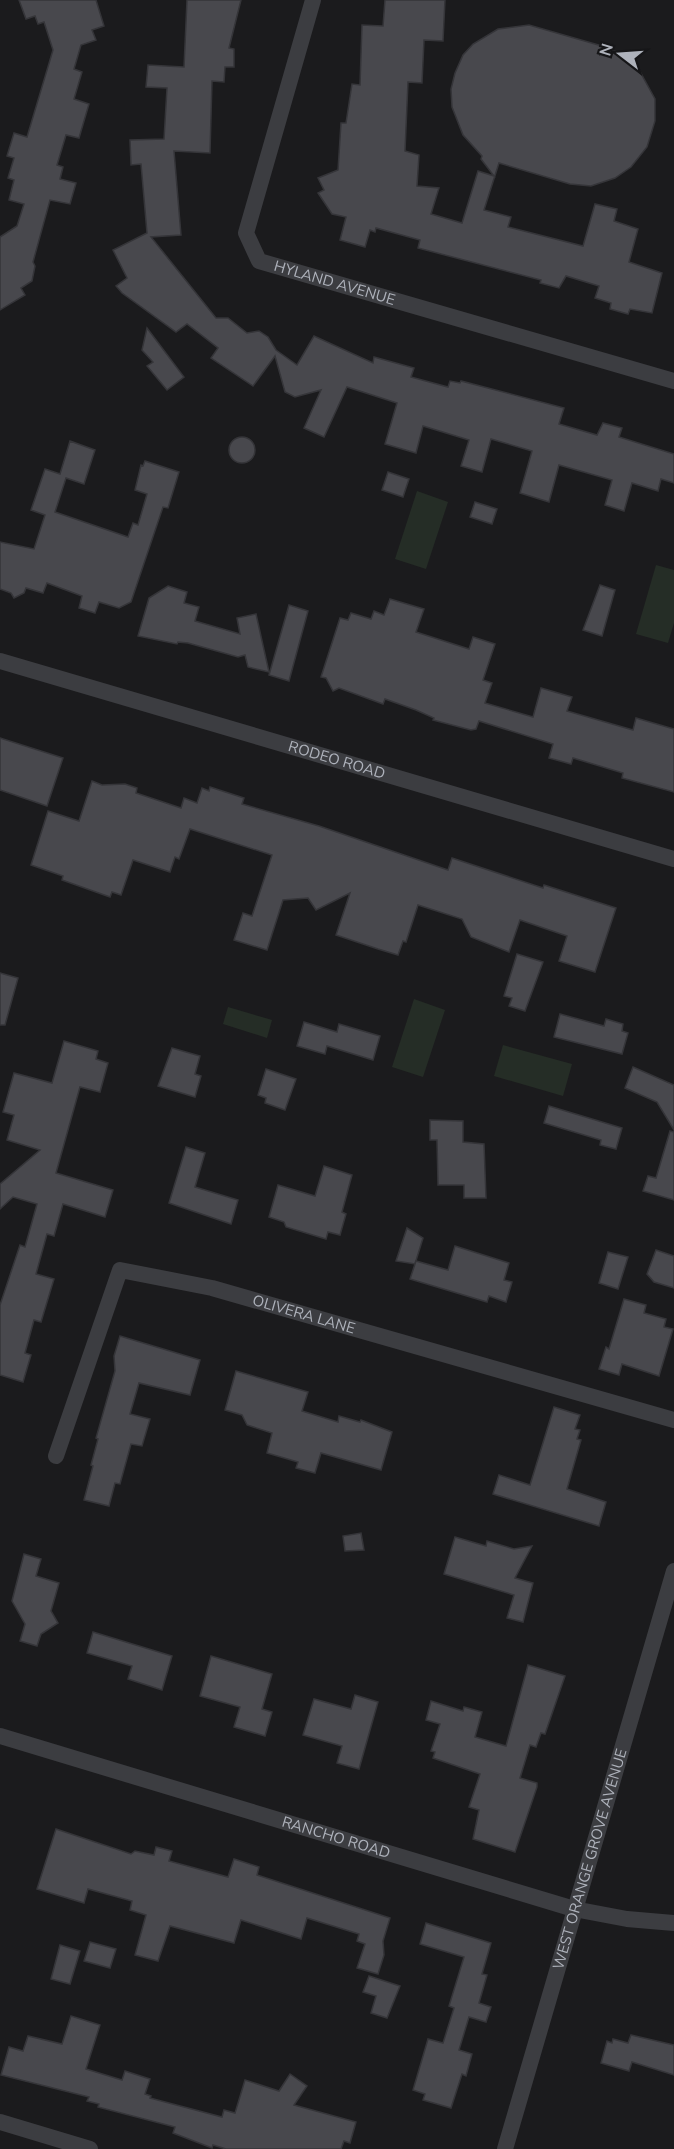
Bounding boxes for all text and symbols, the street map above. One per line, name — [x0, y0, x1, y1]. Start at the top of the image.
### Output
north arrow — [590, 24, 650, 84]
text: N — [594, 41, 619, 59]
street label: HYLAND AVENUE — [272, 256, 398, 310]
street label: RODEO ROAD — [286, 736, 388, 784]
street label: OLIVERA LANE — [250, 1290, 358, 1338]
street label: WEST ORANGE GROVE AVENUE — [548, 1746, 631, 1972]
street label: RANCHO ROAD — [279, 1812, 393, 1863]

